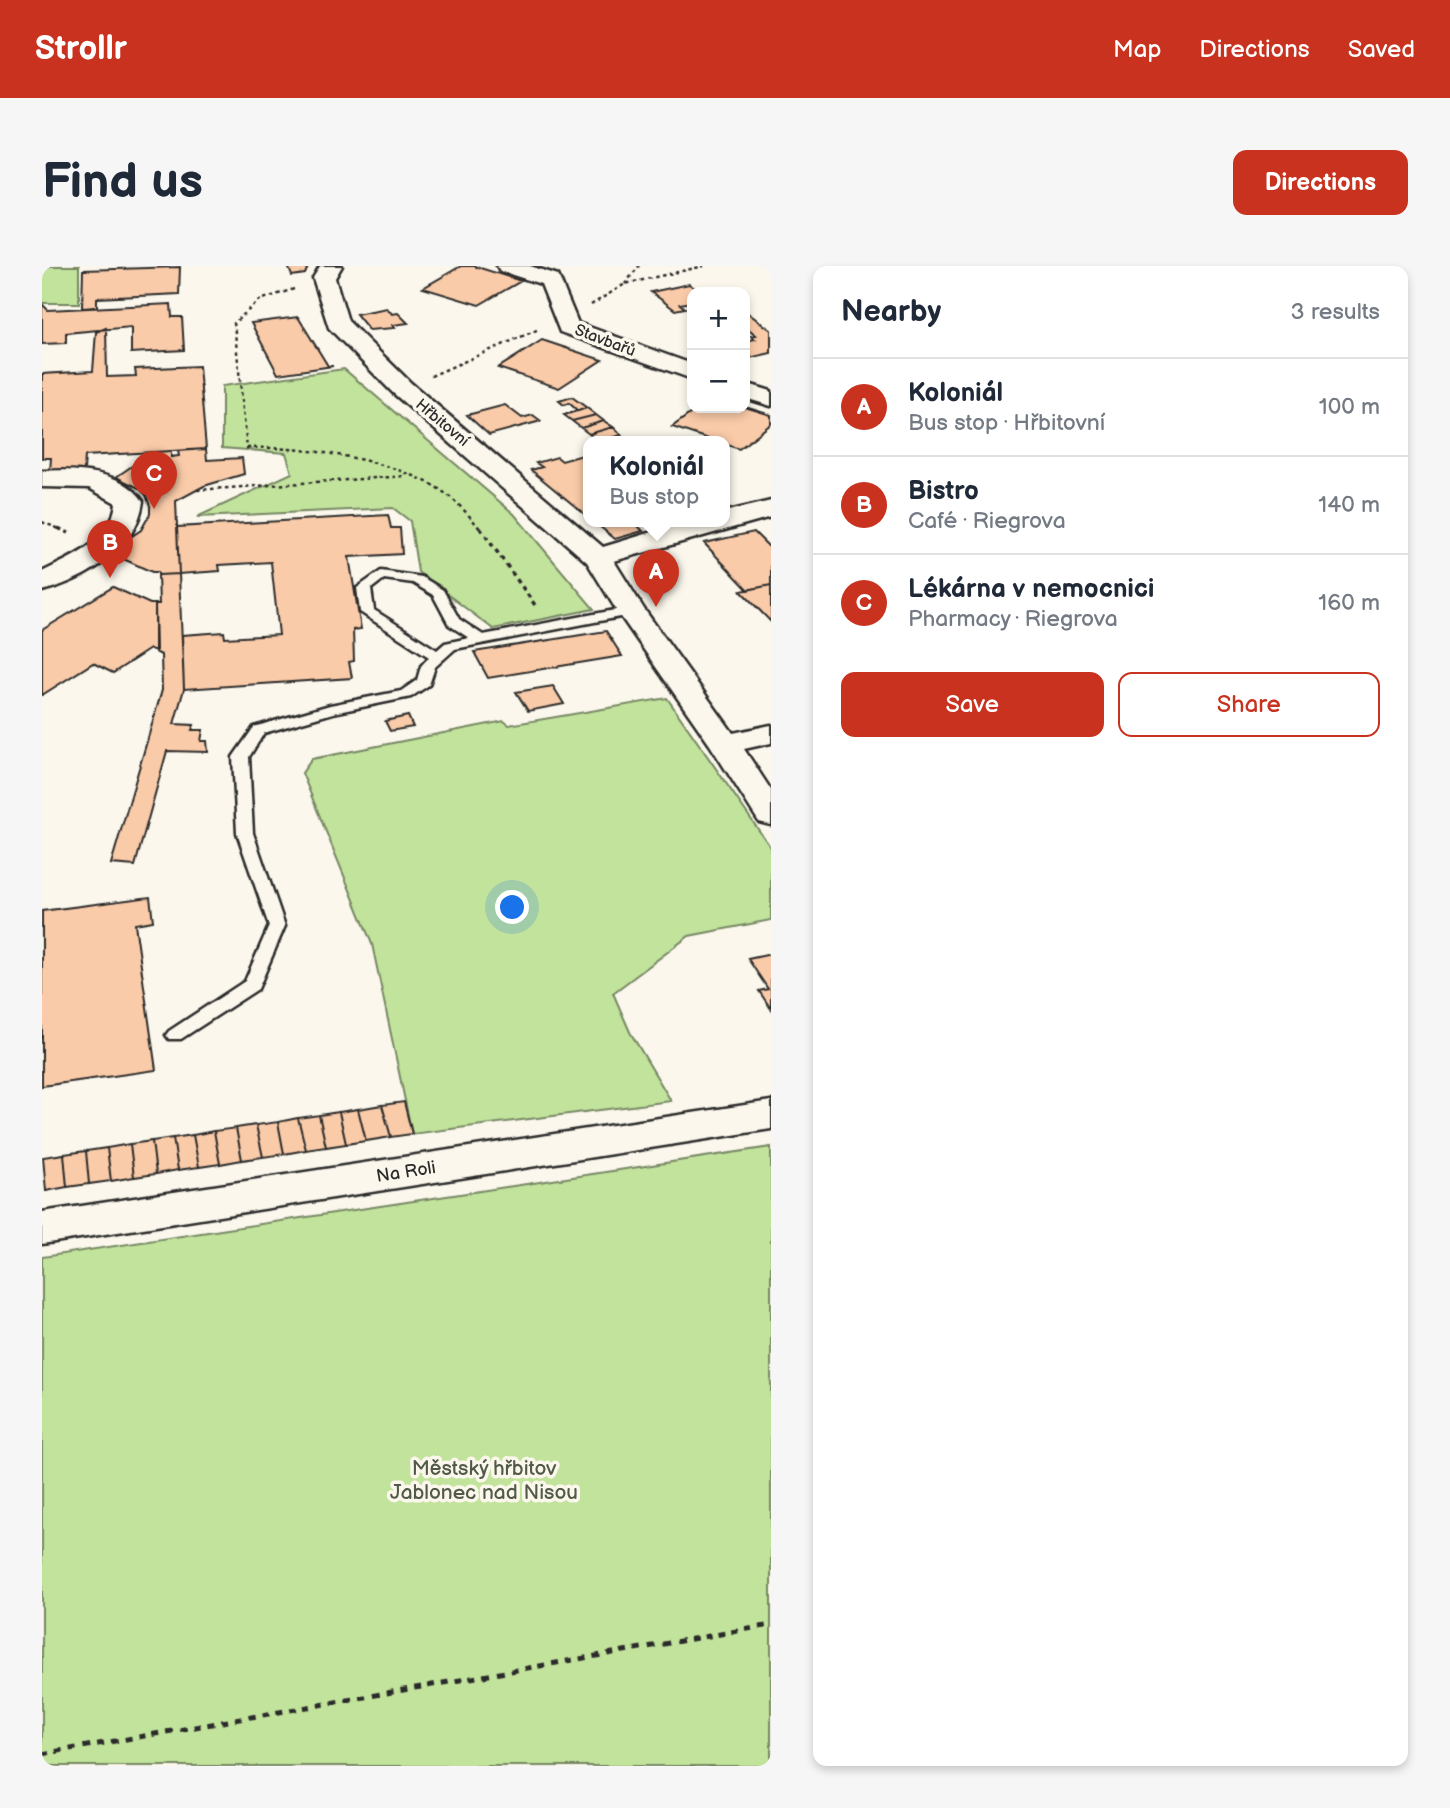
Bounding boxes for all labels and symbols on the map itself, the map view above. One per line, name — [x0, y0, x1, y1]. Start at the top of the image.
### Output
street label: Stavbařů — [572, 321, 638, 361]
street label: Hřbitovní — [411, 395, 473, 451]
pin: C — [131, 451, 177, 509]
pin: B — [87, 520, 133, 578]
pin: A — [633, 549, 679, 607]
your location — [495, 890, 529, 924]
street label: Na Roli — [375, 1157, 437, 1187]
park label: Městský hřbitov Jablonec nad Nisou — [390, 1456, 578, 1505]

